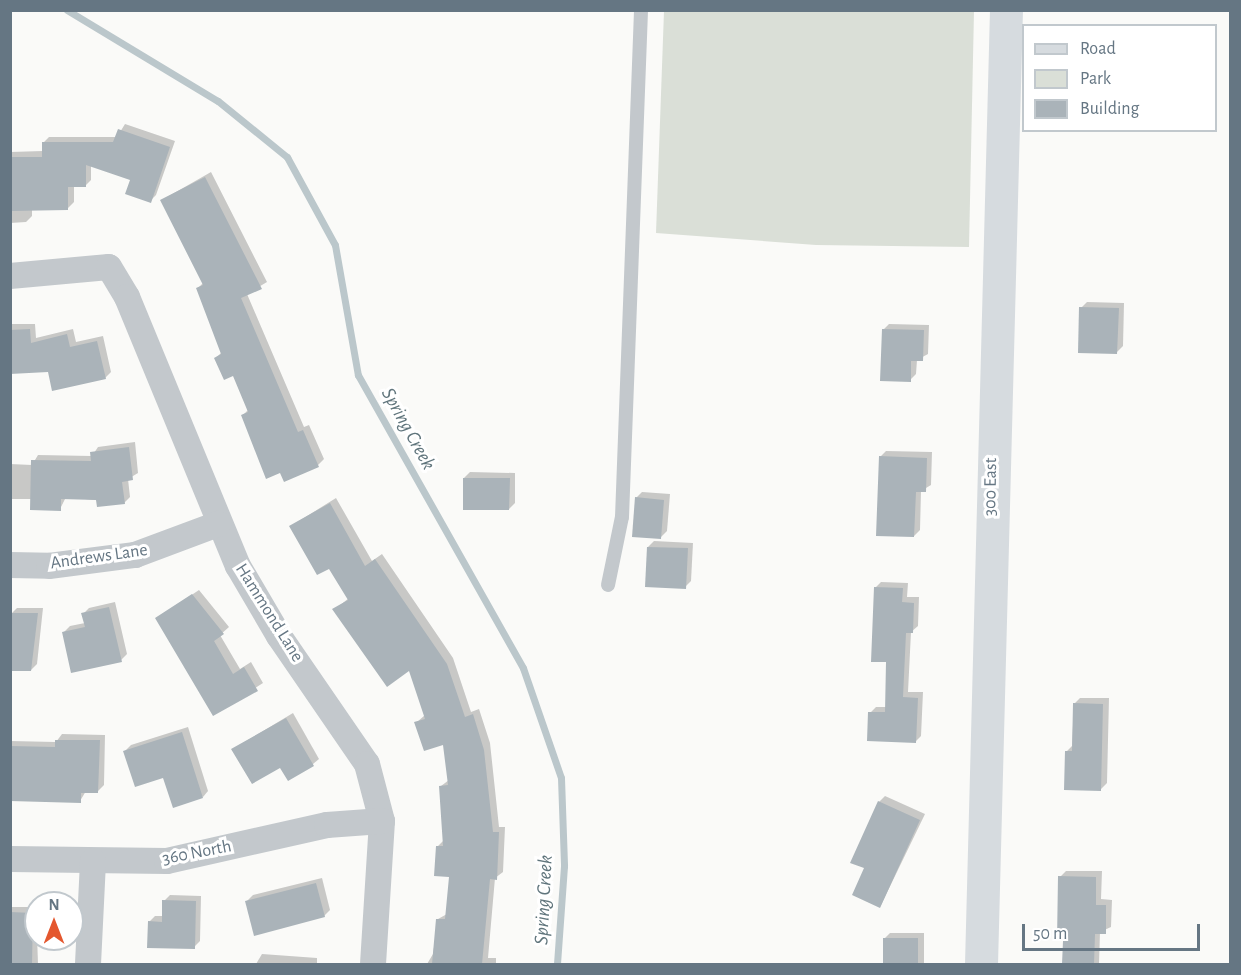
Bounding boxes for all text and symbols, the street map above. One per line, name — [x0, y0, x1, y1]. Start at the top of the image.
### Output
legend — [1022, 24, 1217, 132]
text: Road — [1080, 40, 1116, 58]
text: Park — [1080, 70, 1111, 88]
text: Building — [1080, 100, 1139, 118]
water label: Spring Creek — [376, 384, 440, 474]
street label: 300 East — [980, 458, 1002, 516]
street label: Andrews Lane — [49, 539, 149, 575]
street label: Hammond Lane — [230, 560, 308, 666]
street label: 360 North — [161, 836, 233, 870]
water label: Spring Creek — [530, 854, 558, 946]
north arrow — [24, 891, 84, 951]
text: N — [48, 897, 60, 913]
scale bar — [1025, 912, 1204, 950]
text: 50 m — [1033, 925, 1067, 943]

